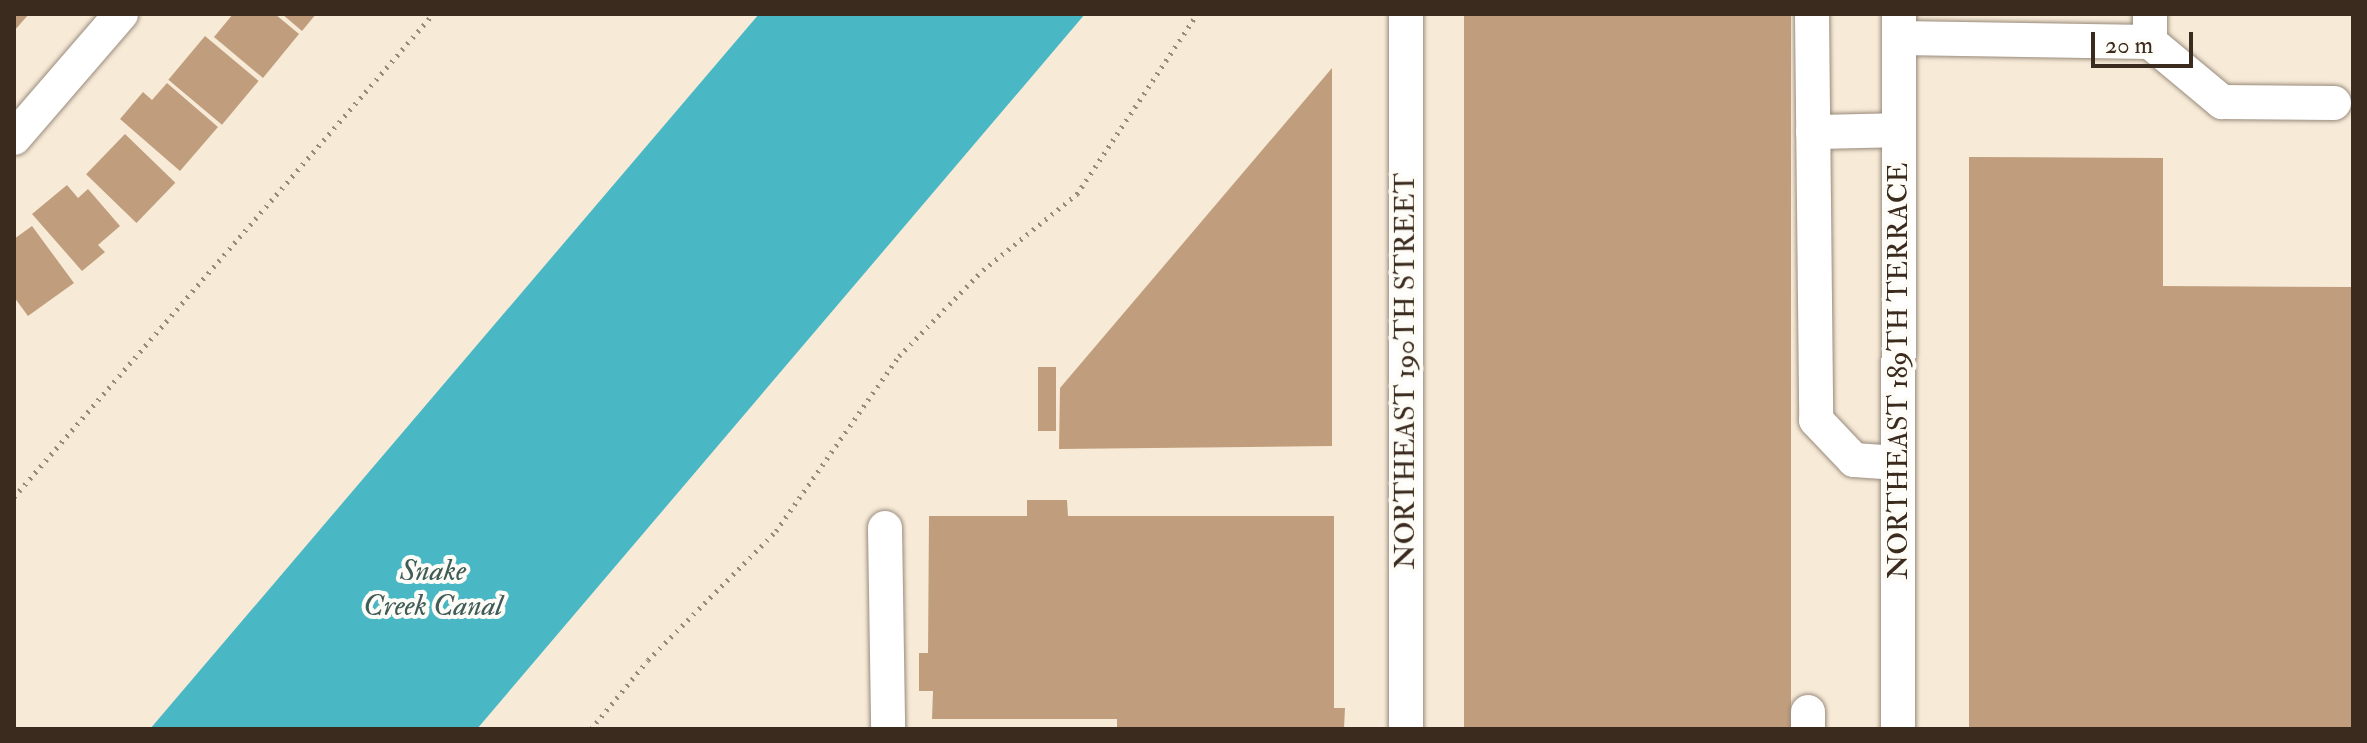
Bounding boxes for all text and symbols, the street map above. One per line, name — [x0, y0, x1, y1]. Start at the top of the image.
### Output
scale bar — [2095, 16, 2197, 66]
text: 20 m — [2105, 30, 2153, 61]
street label: NORTHEAST 189TH TERRACE — [1882, 163, 1916, 579]
street label: NORTHEAST 190TH STREET — [1389, 173, 1423, 569]
water label: Snake Creek Canal — [363, 553, 503, 624]

